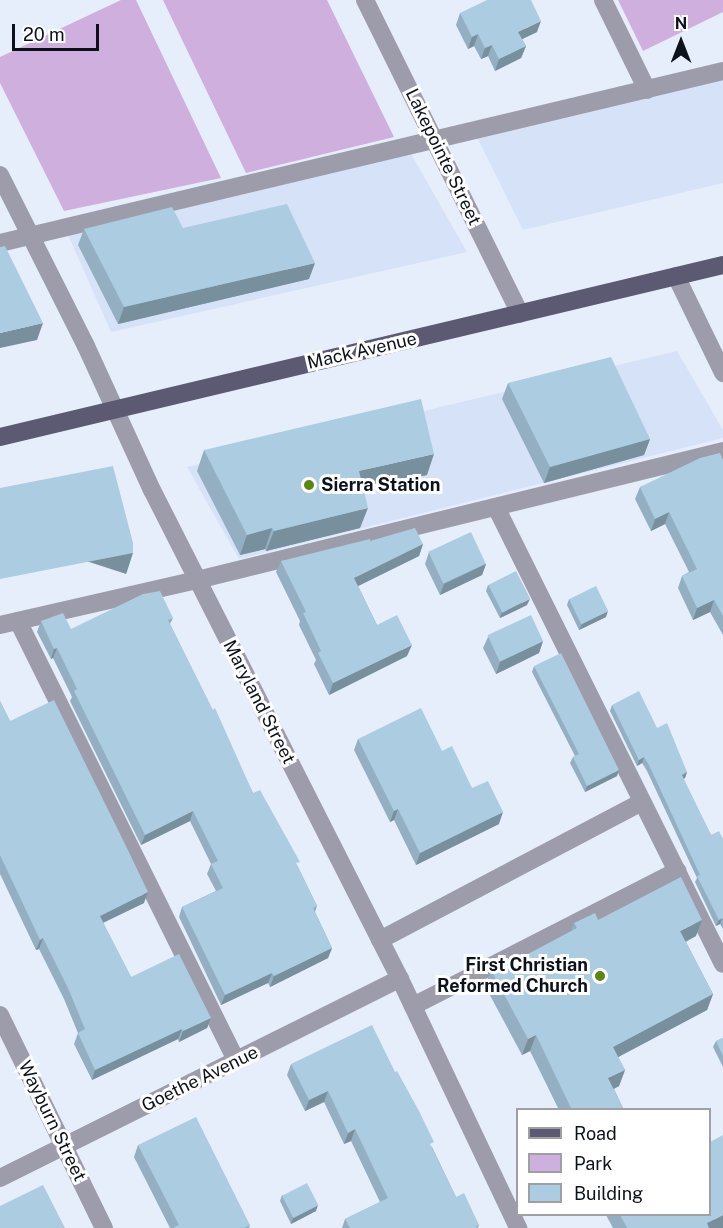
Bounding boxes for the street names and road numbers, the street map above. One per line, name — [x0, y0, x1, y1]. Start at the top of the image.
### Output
street label: Lakepointe Street — [401, 85, 485, 229]
street label: Mack Avenue — [305, 328, 419, 374]
street label: Maryland Street — [218, 636, 300, 768]
street label: Goethe Avenue — [138, 1041, 262, 1117]
street label: Wayburn Street — [14, 1057, 90, 1185]

